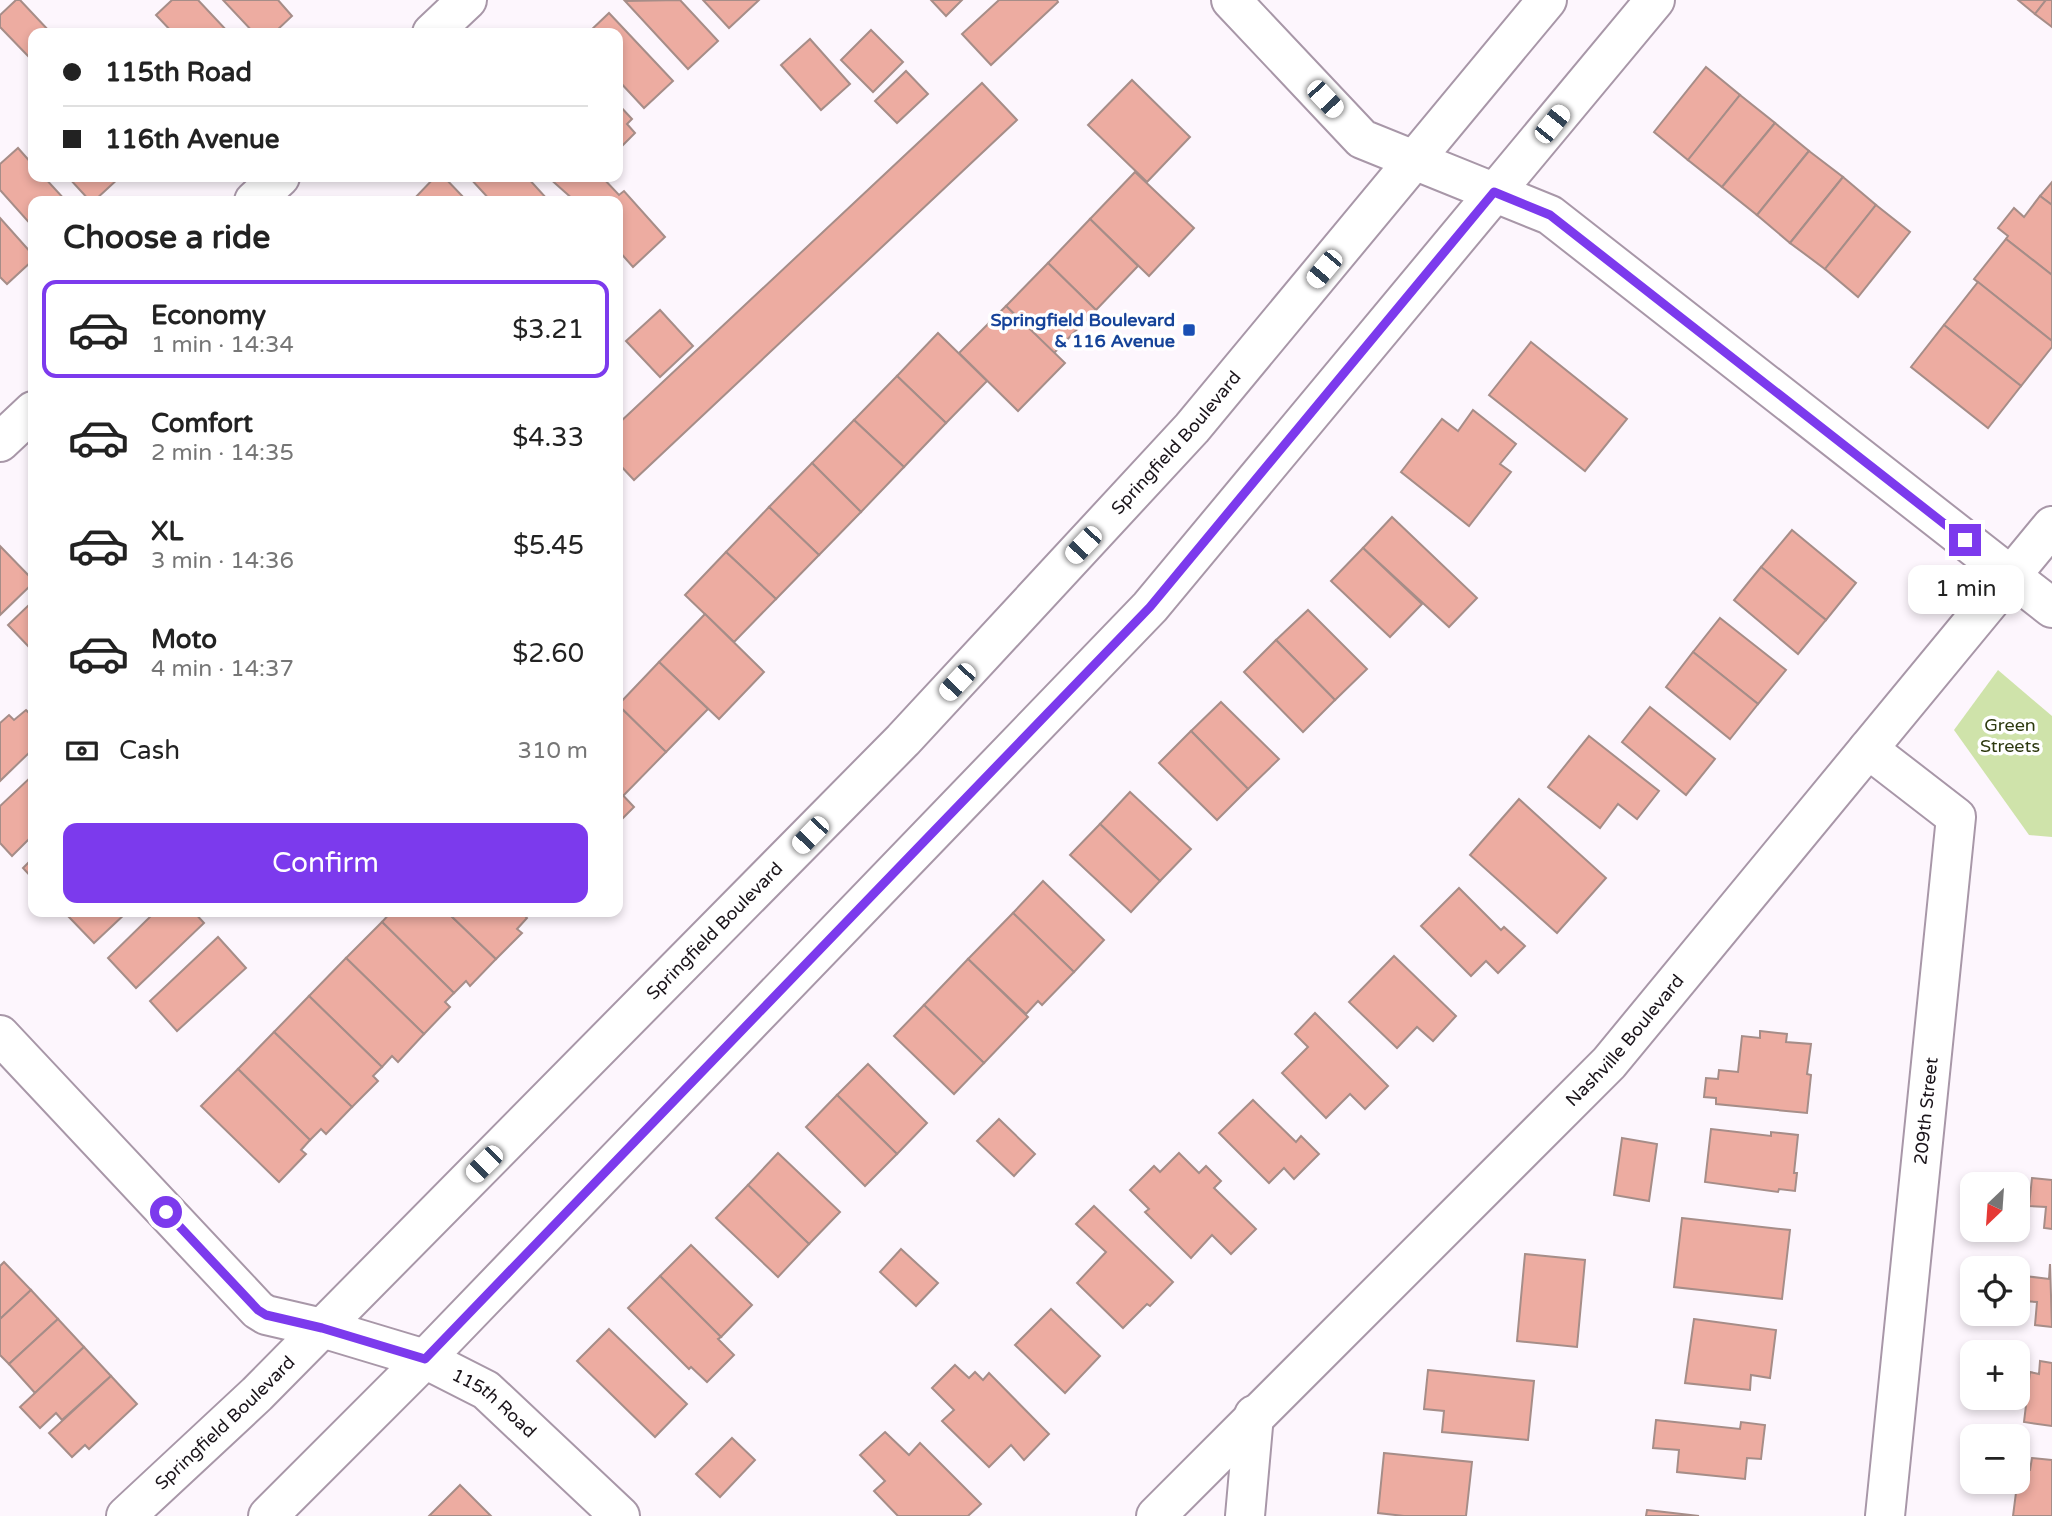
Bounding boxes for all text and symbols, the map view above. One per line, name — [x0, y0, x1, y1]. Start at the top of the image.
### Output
text: 115th Road — [105, 57, 252, 88]
car — [1303, 76, 1348, 122]
car — [1531, 101, 1574, 147]
text: 116th Avenue — [105, 124, 280, 155]
text: Choose a ride — [63, 219, 270, 257]
car — [1303, 246, 1346, 292]
icon: car — [67, 298, 130, 361]
text: Economy — [151, 300, 266, 331]
place label: Springfield Boulevard & 116 Avenue — [990, 309, 1175, 352]
text: $3.21 — [512, 314, 584, 345]
marker: Springfield Boulevard & 116 Avenue — [1181, 322, 1197, 338]
text: 1 min · 14:34 — [151, 331, 294, 359]
street label: Springfield Boulevard — [1107, 366, 1246, 519]
icon: car — [67, 406, 130, 469]
text: Comfort — [151, 408, 253, 439]
text: $4.33 — [512, 422, 584, 453]
text: 2 min · 14:35 — [151, 439, 294, 467]
icon: car — [67, 514, 130, 577]
text: XL — [151, 516, 183, 547]
car — [1061, 522, 1106, 568]
route end — [1949, 524, 1981, 556]
text: $5.45 — [513, 530, 584, 561]
text: 3 min · 14:36 — [151, 547, 294, 575]
callout: 1 min — [1907, 564, 2023, 614]
text: 1 min — [1935, 575, 1997, 603]
icon: car — [67, 622, 130, 685]
text: Moto — [151, 624, 217, 655]
text: $2.60 — [512, 638, 584, 669]
text: 4 min · 14:37 — [151, 655, 294, 683]
car — [935, 659, 980, 705]
park label: Green Streets — [1980, 714, 2040, 757]
icon: cash — [63, 732, 101, 770]
text: Cash — [119, 735, 180, 766]
text: 310 m — [518, 737, 588, 765]
car — [788, 813, 833, 857]
button: Confirm — [63, 823, 588, 903]
street label: Springfield Boulevard — [642, 857, 787, 1004]
street label: Nashville Boulevard — [1561, 970, 1688, 1111]
street label: 209th Street — [1909, 1056, 1943, 1166]
car — [462, 1142, 507, 1186]
north arrow — [1960, 1172, 2030, 1242]
map controls — [1960, 1172, 2030, 1494]
route start — [150, 1196, 182, 1228]
button: locate — [1960, 1256, 2030, 1326]
button: + — [1960, 1340, 2030, 1410]
street label: Springfield Boulevard — [150, 1351, 299, 1494]
street label: 115th Road — [448, 1363, 541, 1442]
button: − — [1960, 1424, 2030, 1494]

